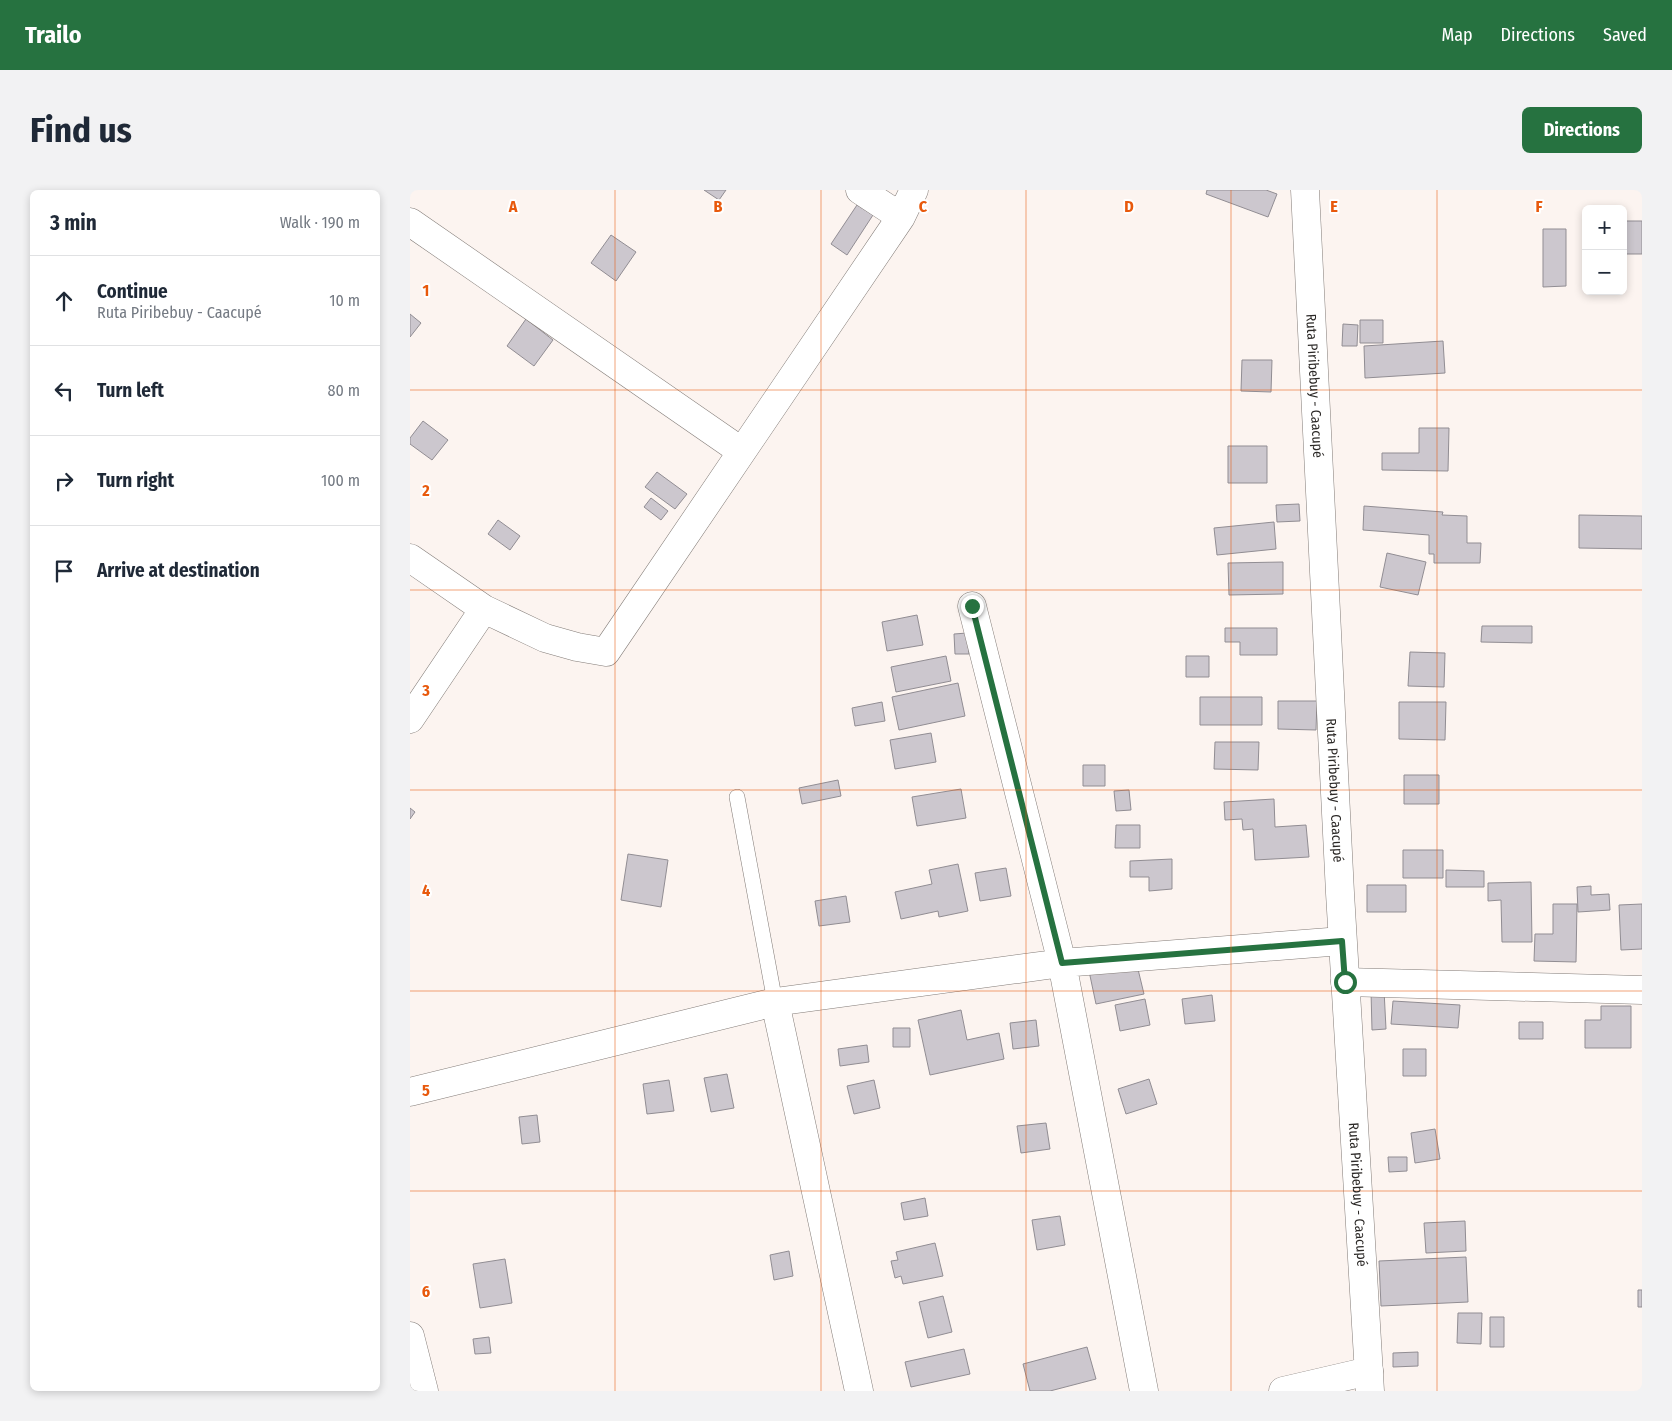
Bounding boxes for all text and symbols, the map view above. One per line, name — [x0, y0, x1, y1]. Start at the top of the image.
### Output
text: Trailo — [25, 21, 82, 49]
text: Map — [1441, 24, 1473, 46]
text: Directions — [1501, 24, 1575, 46]
text: Saved — [1603, 24, 1647, 46]
button: Directions — [1522, 107, 1642, 153]
text: Find us — [30, 109, 132, 151]
text: A — [508, 197, 518, 216]
text: B — [714, 197, 723, 216]
text: C — [919, 197, 928, 216]
text: D — [1124, 197, 1134, 216]
text: E — [1330, 197, 1338, 216]
text: F — [1535, 197, 1543, 216]
map controls — [1582, 205, 1627, 295]
button: + — [1582, 205, 1627, 250]
text: 3 min — [50, 210, 97, 236]
text: Walk · 190 m — [280, 213, 360, 232]
button: − — [1582, 250, 1627, 295]
text: Continue — [97, 280, 168, 303]
text: 1 — [423, 281, 429, 300]
icon: ahead — [50, 287, 78, 315]
text: 10 m — [329, 291, 360, 310]
text: Ruta Piribebuy - Caacupé — [97, 303, 262, 322]
street label: Ruta Piribebuy - Caacupé — [1303, 313, 1327, 458]
icon: left — [50, 377, 78, 405]
text: Turn left — [97, 379, 164, 402]
text: 80 m — [328, 381, 360, 400]
icon: right — [50, 467, 78, 495]
text: Turn right — [97, 469, 174, 492]
text: 100 m — [321, 471, 360, 490]
text: 2 — [421, 481, 430, 500]
icon: arrive — [50, 557, 78, 585]
text: Arrive at destination — [97, 559, 260, 582]
route end — [961, 595, 984, 618]
text: 3 — [421, 681, 430, 700]
street label: Ruta Piribebuy - Caacupé — [1323, 718, 1347, 863]
text: 4 — [422, 881, 430, 900]
route start — [1334, 971, 1357, 994]
text: 5 — [422, 1081, 430, 1100]
street label: Ruta Piribebuy - Caacupé — [1345, 1122, 1371, 1267]
text: 6 — [422, 1282, 430, 1301]

